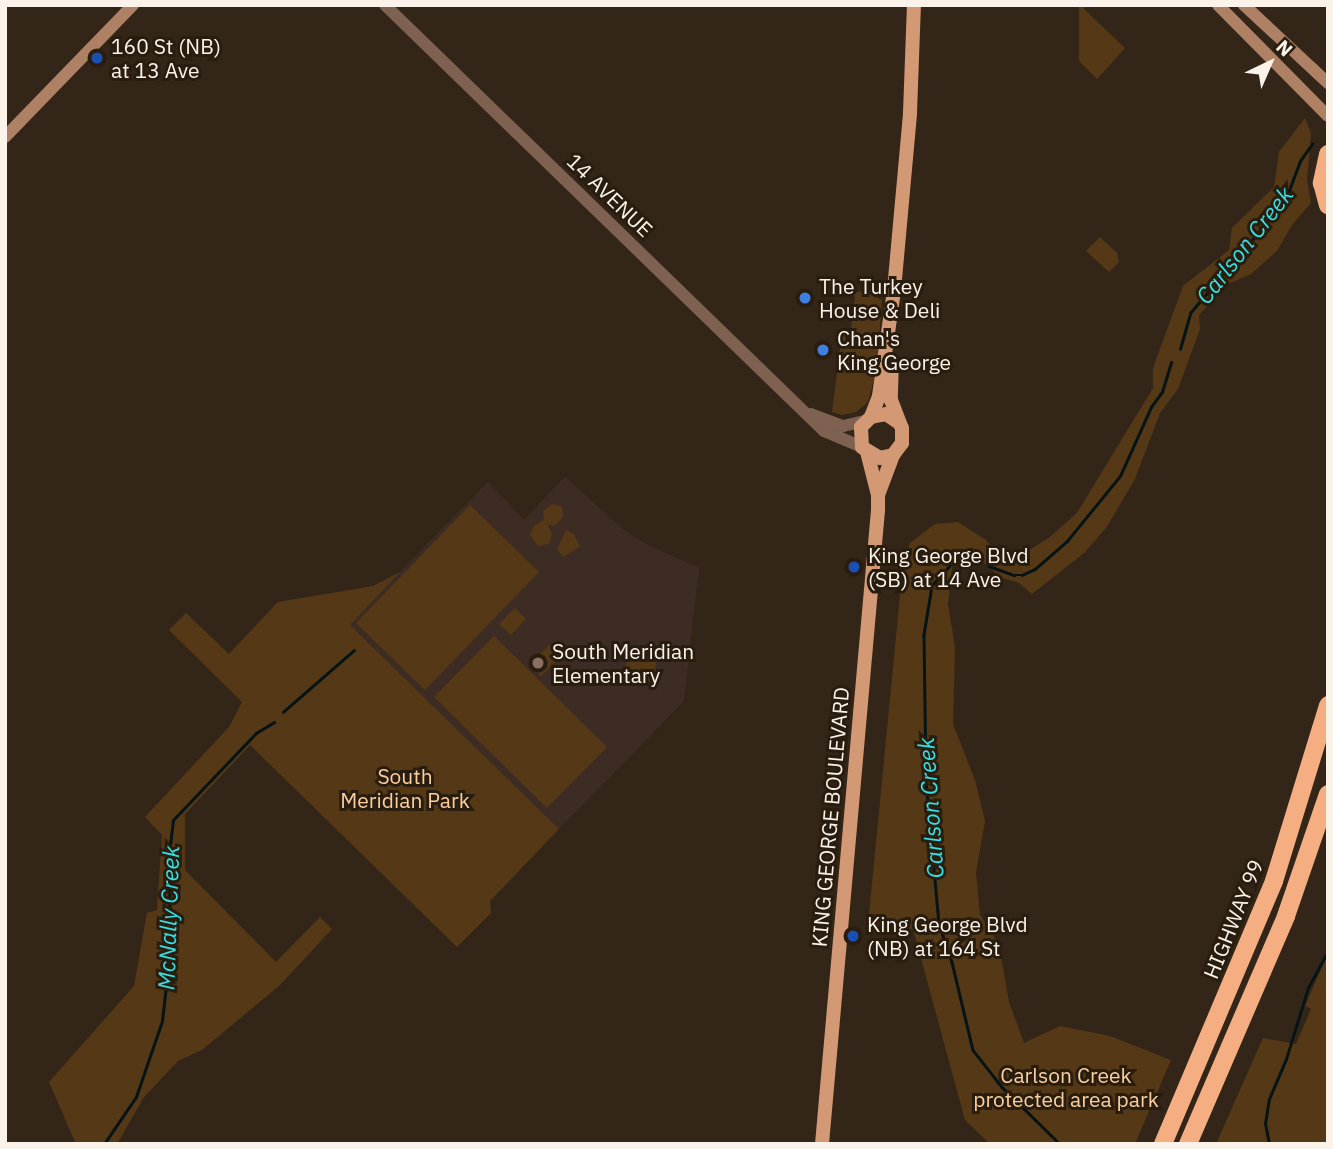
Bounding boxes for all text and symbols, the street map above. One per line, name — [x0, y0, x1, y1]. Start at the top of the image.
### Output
north arrow — [1235, 28, 1305, 98]
place label: 160 St (NB) at 13 Ave — [111, 33, 221, 83]
text: N — [1271, 34, 1298, 61]
marker: 160 St (NB) at 13 Ave — [89, 50, 105, 66]
street label: 14 AVENUE — [562, 148, 658, 242]
water label: Carlson Creek — [1190, 181, 1298, 309]
place label: The Turkey House & Deli — [819, 273, 940, 323]
marker: The Turkey House & Deli — [797, 290, 813, 306]
place label: Chan's King George — [837, 325, 951, 375]
marker: Chan's King George — [815, 342, 831, 358]
place label: King George Blvd (SB) at 14 Ave — [868, 542, 1029, 592]
marker: King George Blvd (SB) at 14 Ave — [846, 559, 862, 575]
place label: South Meridian Elementary — [552, 638, 694, 688]
marker: South Meridian Elementary — [530, 655, 546, 671]
street label: KING GEORGE BOULEVARD — [806, 686, 854, 948]
water label: Carlson Creek — [911, 737, 949, 879]
park label: South Meridian Park — [340, 763, 470, 813]
water label: McNally Creek — [152, 845, 184, 991]
street label: HIGHWAY 99 — [1198, 856, 1268, 982]
place label: King George Blvd (NB) at 164 St — [867, 911, 1028, 961]
marker: King George Blvd (NB) at 164 St — [845, 928, 861, 944]
park label: Carlson Creek protected area park — [973, 1062, 1159, 1112]

